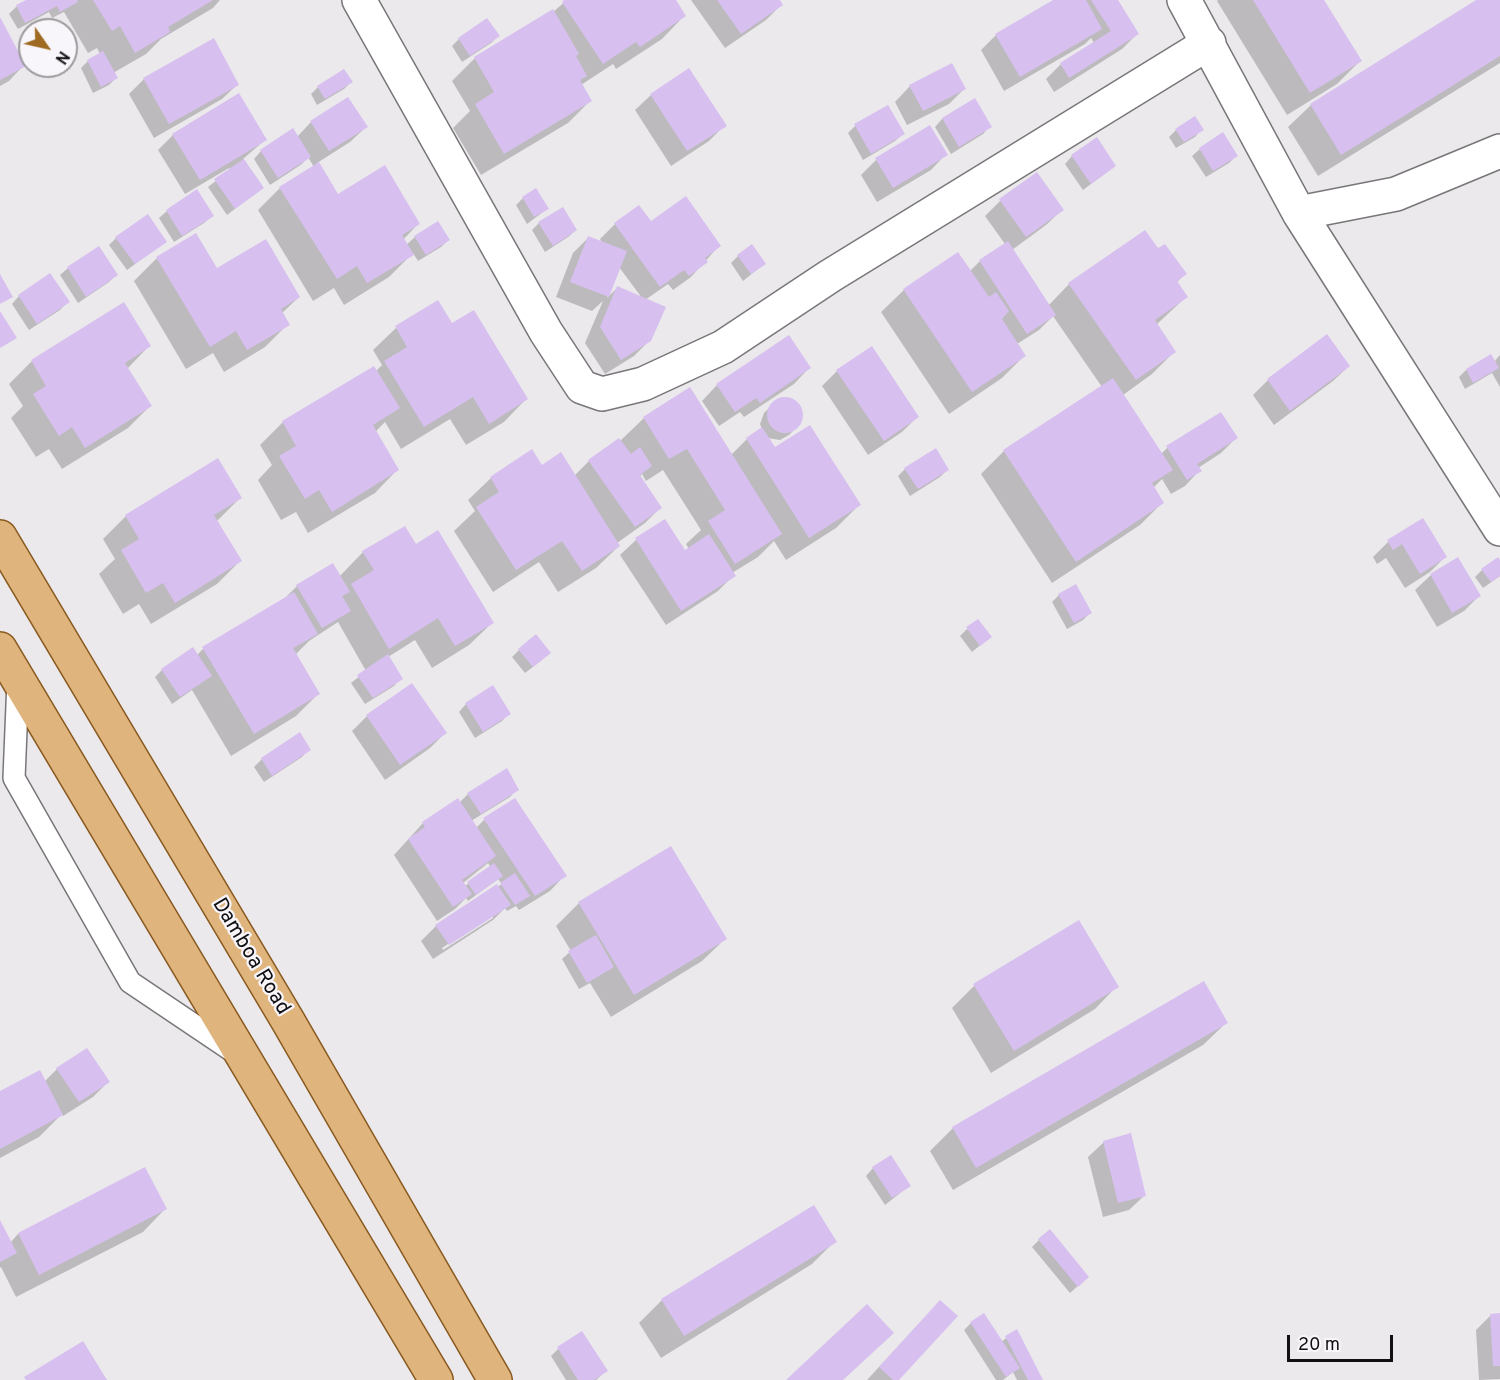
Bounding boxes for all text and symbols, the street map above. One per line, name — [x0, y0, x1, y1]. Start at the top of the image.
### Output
north arrow — [18, 18, 78, 78]
text: N — [50, 47, 73, 67]
street label: Damboa Road — [205, 894, 295, 1020]
scale bar — [1290, 1323, 1396, 1361]
text: 20 m — [1298, 1334, 1340, 1357]

